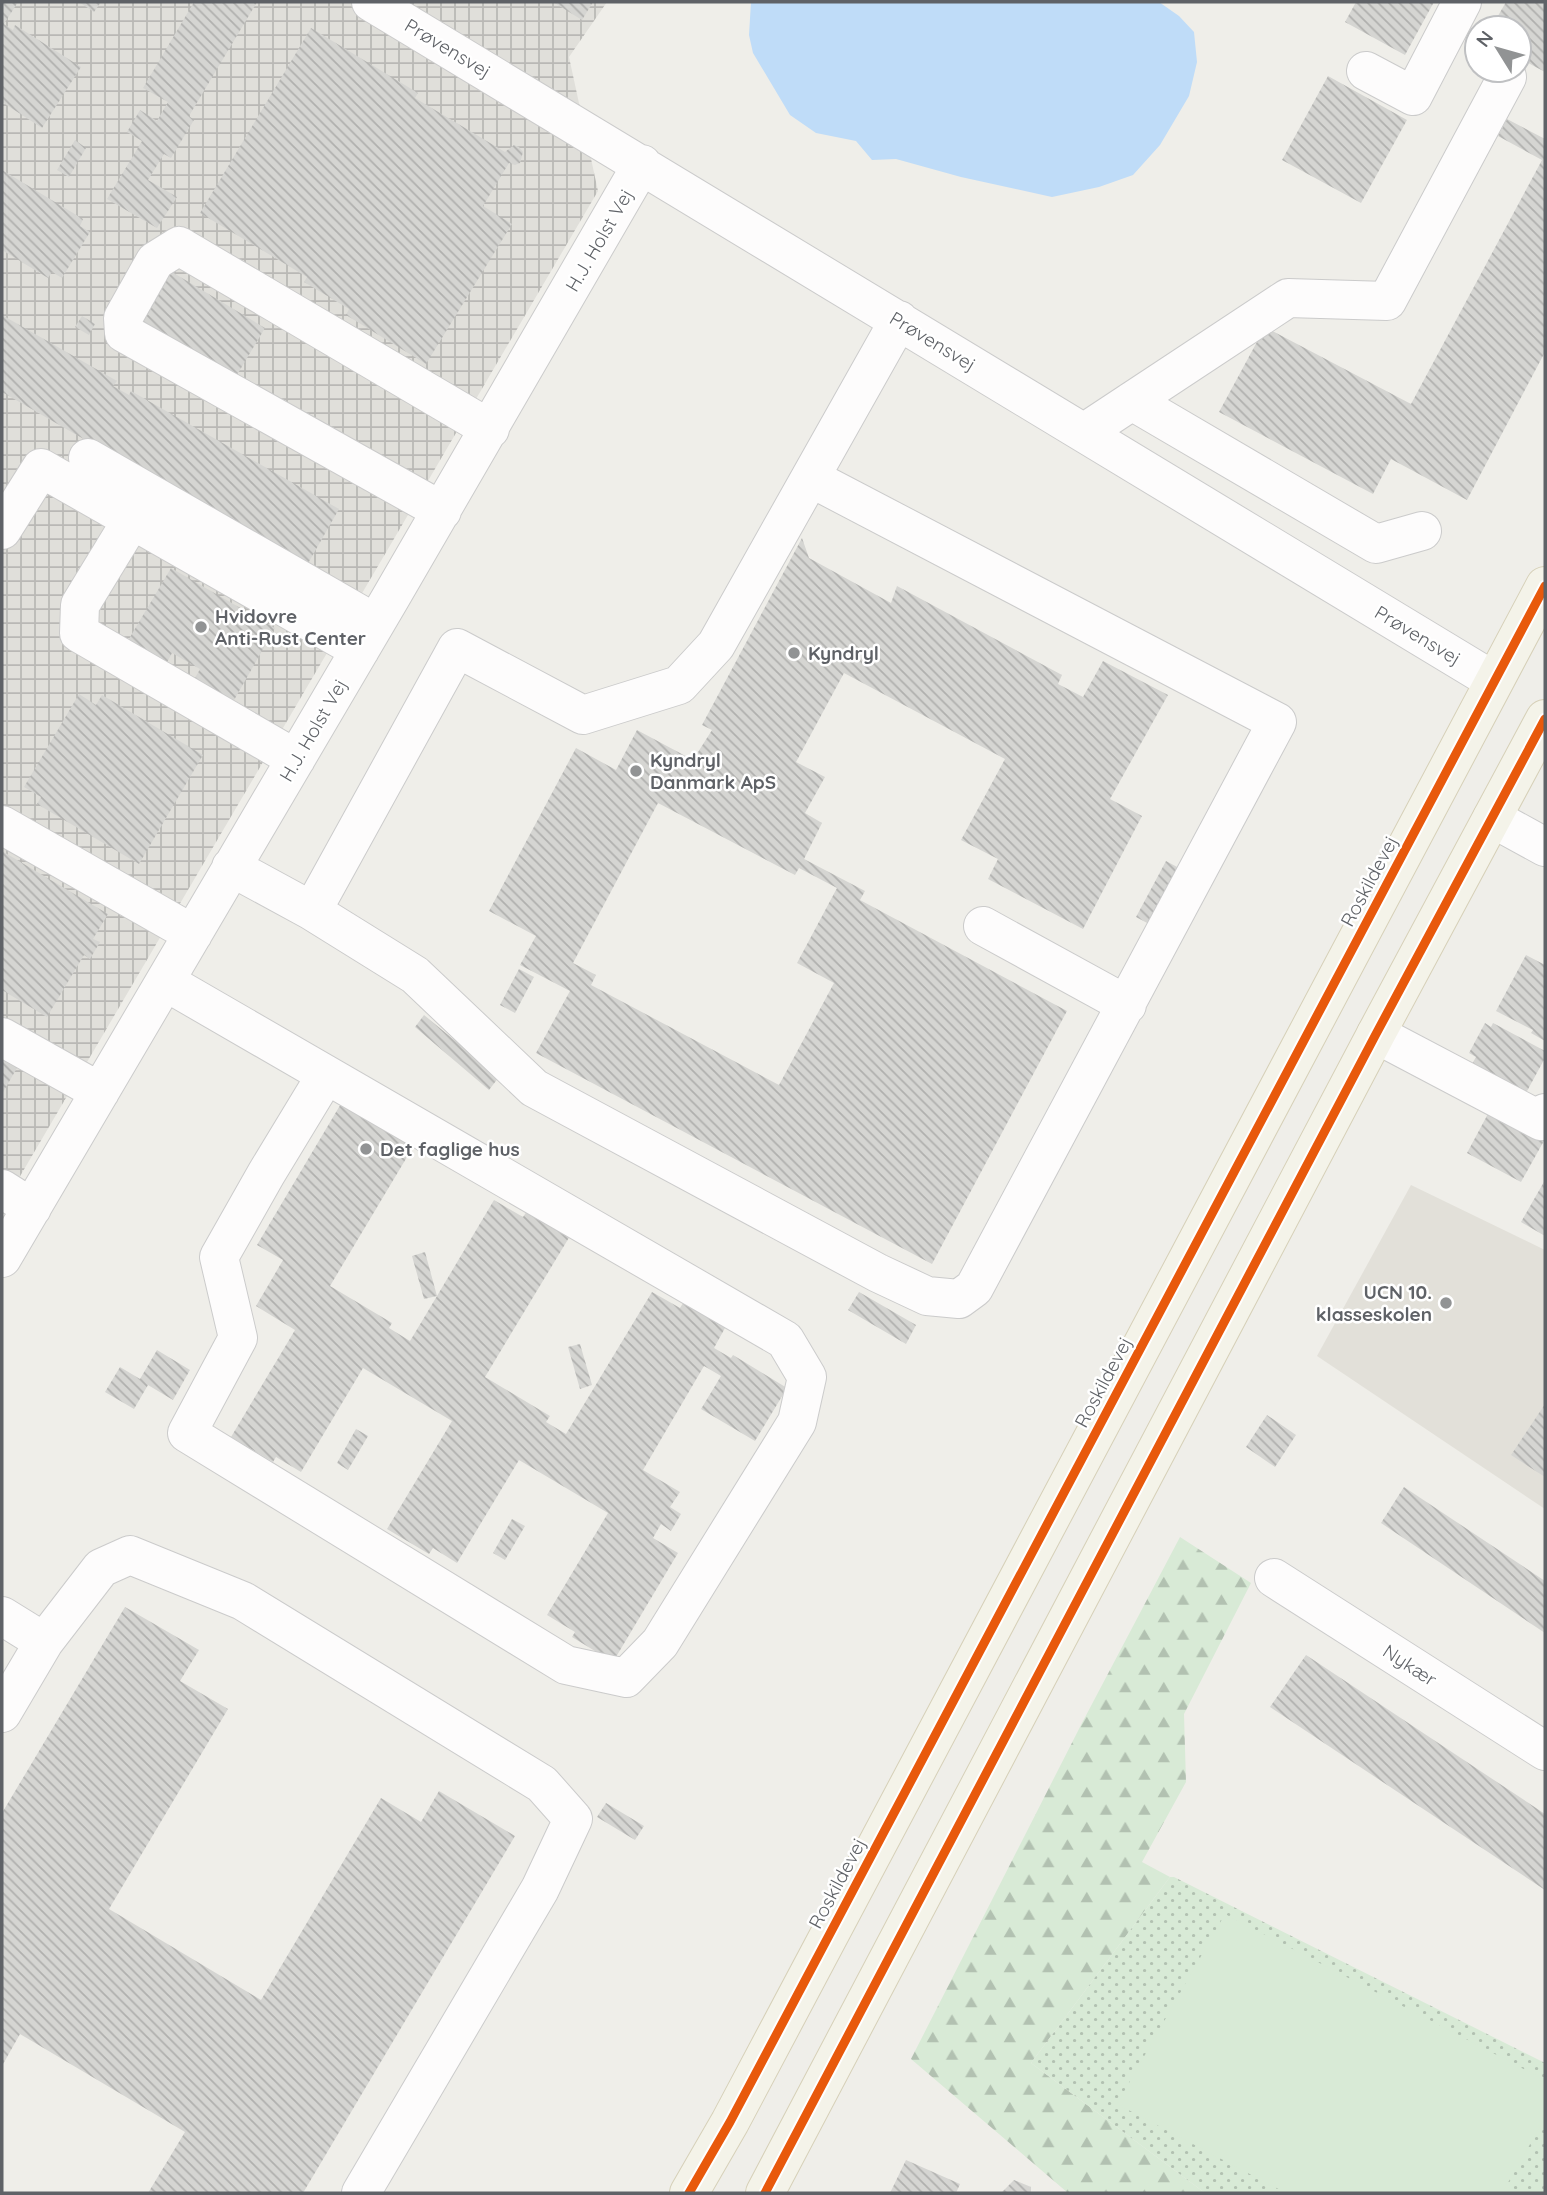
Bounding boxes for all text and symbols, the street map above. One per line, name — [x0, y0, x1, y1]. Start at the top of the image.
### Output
street label: Prøvensvej — [400, 13, 496, 83]
north arrow — [1463, 14, 1533, 84]
text: N — [1471, 26, 1498, 52]
street label: H.J. Holst Vej — [560, 184, 638, 296]
street label: Prøvensvej — [885, 306, 981, 376]
street label: Prøvensvej — [1370, 600, 1466, 670]
place label: Hvidovre Anti-Rust Center — [215, 604, 366, 650]
marker: Hvidovre Anti-Rust Center — [193, 619, 209, 635]
place label: Kyndryl — [808, 641, 879, 665]
marker: Kyndryl — [786, 645, 802, 661]
street label: H.J. Holst Vej — [274, 674, 352, 786]
place label: Kyndryl Danmark ApS — [650, 748, 776, 794]
marker: Kyndryl Danmark ApS — [628, 763, 644, 779]
street label: Roskildevej — [1335, 831, 1403, 931]
place label: Det faglige hus — [380, 1137, 520, 1161]
marker: Det faglige hus — [358, 1141, 374, 1157]
place label: UCN 10. klasseskolen — [1316, 1280, 1432, 1326]
marker: UCN 10. klasseskolen — [1438, 1295, 1454, 1311]
street label: Roskildevej — [1069, 1332, 1137, 1432]
street label: Nykær — [1379, 1639, 1442, 1692]
street label: Roskildevej — [803, 1833, 871, 1933]

